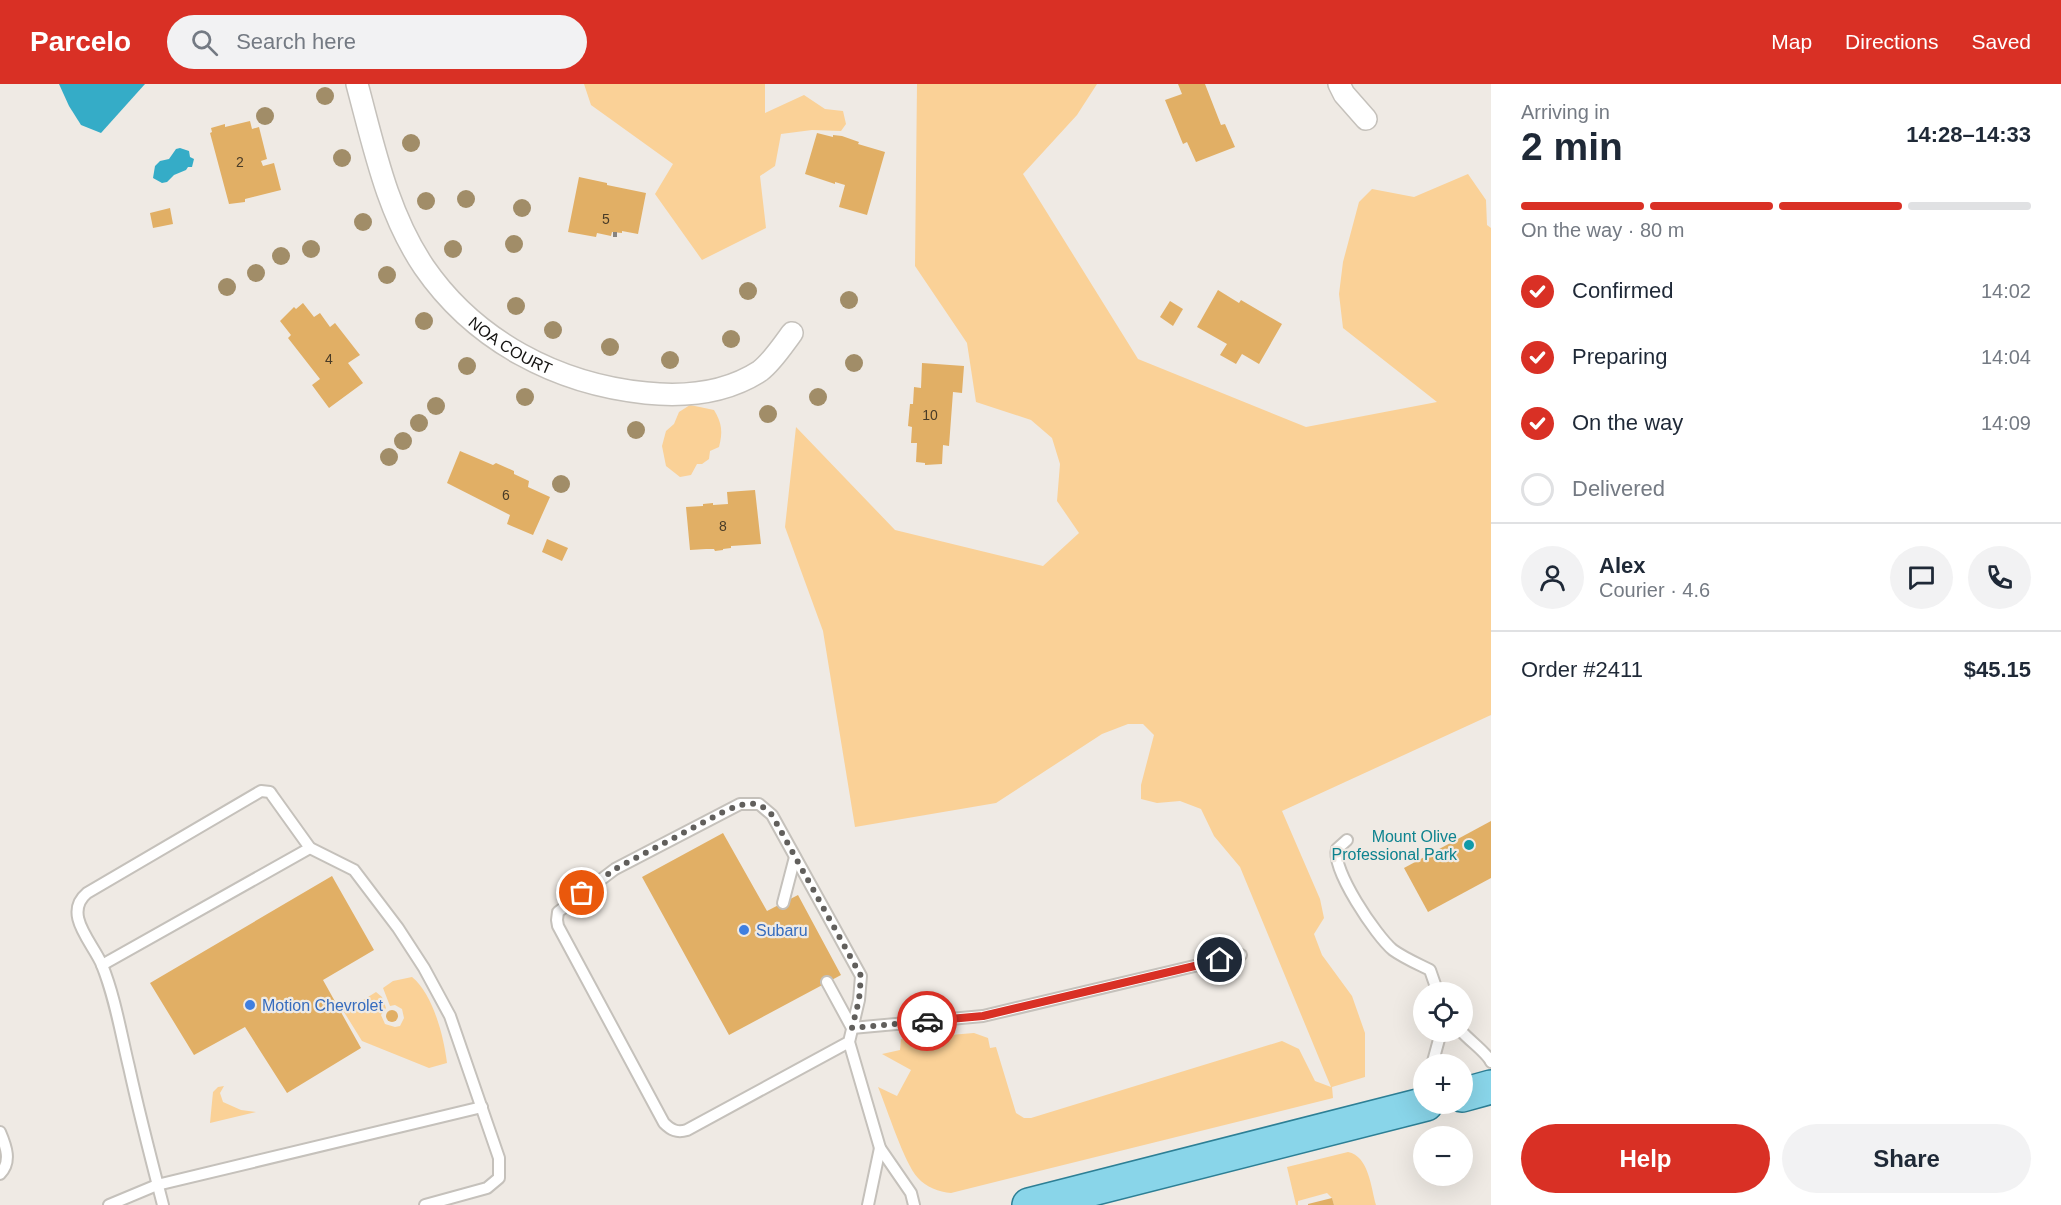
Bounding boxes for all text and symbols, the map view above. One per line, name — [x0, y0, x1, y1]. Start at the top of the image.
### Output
search box — [167, 15, 587, 69]
text: Parcelo — [30, 26, 131, 57]
icon: search — [188, 26, 221, 59]
text: Search here — [236, 29, 356, 54]
text: Map — [1771, 30, 1812, 53]
text: Directions — [1845, 30, 1938, 53]
text: Saved — [1971, 30, 2031, 53]
text: Arriving in — [1521, 101, 1610, 123]
text: 14:28–14:33 — [1906, 122, 2031, 147]
text: 2 min — [1521, 125, 1623, 168]
house number: 2 — [236, 154, 244, 170]
house number: 5 — [602, 211, 610, 227]
text: On the way · 80 m — [1521, 219, 1684, 241]
icon: check — [1521, 275, 1554, 308]
text: Confirmed — [1572, 278, 1673, 303]
text: 14:02 — [1981, 280, 2031, 302]
street label: NOA COURT — [465, 314, 555, 378]
icon: check — [1521, 341, 1554, 374]
text: Preparing — [1572, 344, 1667, 369]
text: 14:04 — [1981, 346, 2031, 368]
house number: 4 — [325, 351, 333, 367]
house number: 10 — [922, 407, 938, 423]
icon: check — [1521, 407, 1554, 440]
text: On the way — [1572, 410, 1683, 435]
text: 14:09 — [1981, 412, 2031, 434]
text: Delivered — [1572, 476, 1665, 501]
house number: 6 — [502, 487, 510, 503]
house number: 8 — [719, 518, 727, 534]
button: person — [1521, 546, 1584, 609]
button: chat — [1890, 546, 1953, 609]
button: phone — [1968, 546, 2031, 609]
text: Alex — [1599, 553, 1645, 578]
text: Courier · 4.6 — [1599, 579, 1710, 601]
text: Order #2411 — [1521, 657, 1643, 682]
text: $45.15 — [1964, 657, 2031, 682]
place label: Mount Olive Professional Park — [1332, 828, 1458, 863]
marker: Mount Olive Professional Park — [1462, 838, 1476, 852]
pin — [556, 867, 607, 918]
icon: bag — [565, 876, 598, 909]
place label: Subaru — [756, 922, 808, 939]
marker: Subaru — [737, 923, 751, 937]
pin — [1194, 934, 1245, 985]
icon: home — [1203, 943, 1236, 976]
map controls — [1413, 982, 1473, 1186]
button: locate — [1413, 982, 1473, 1042]
courier — [897, 991, 957, 1051]
place label: Motion Chevrolet — [262, 997, 384, 1014]
marker: Motion Chevrolet — [243, 998, 257, 1012]
icon: car — [911, 1005, 944, 1038]
button: + — [1413, 1054, 1473, 1114]
button: Help — [1521, 1124, 1770, 1193]
button: Share — [1782, 1124, 2031, 1193]
button: − — [1413, 1126, 1473, 1186]

